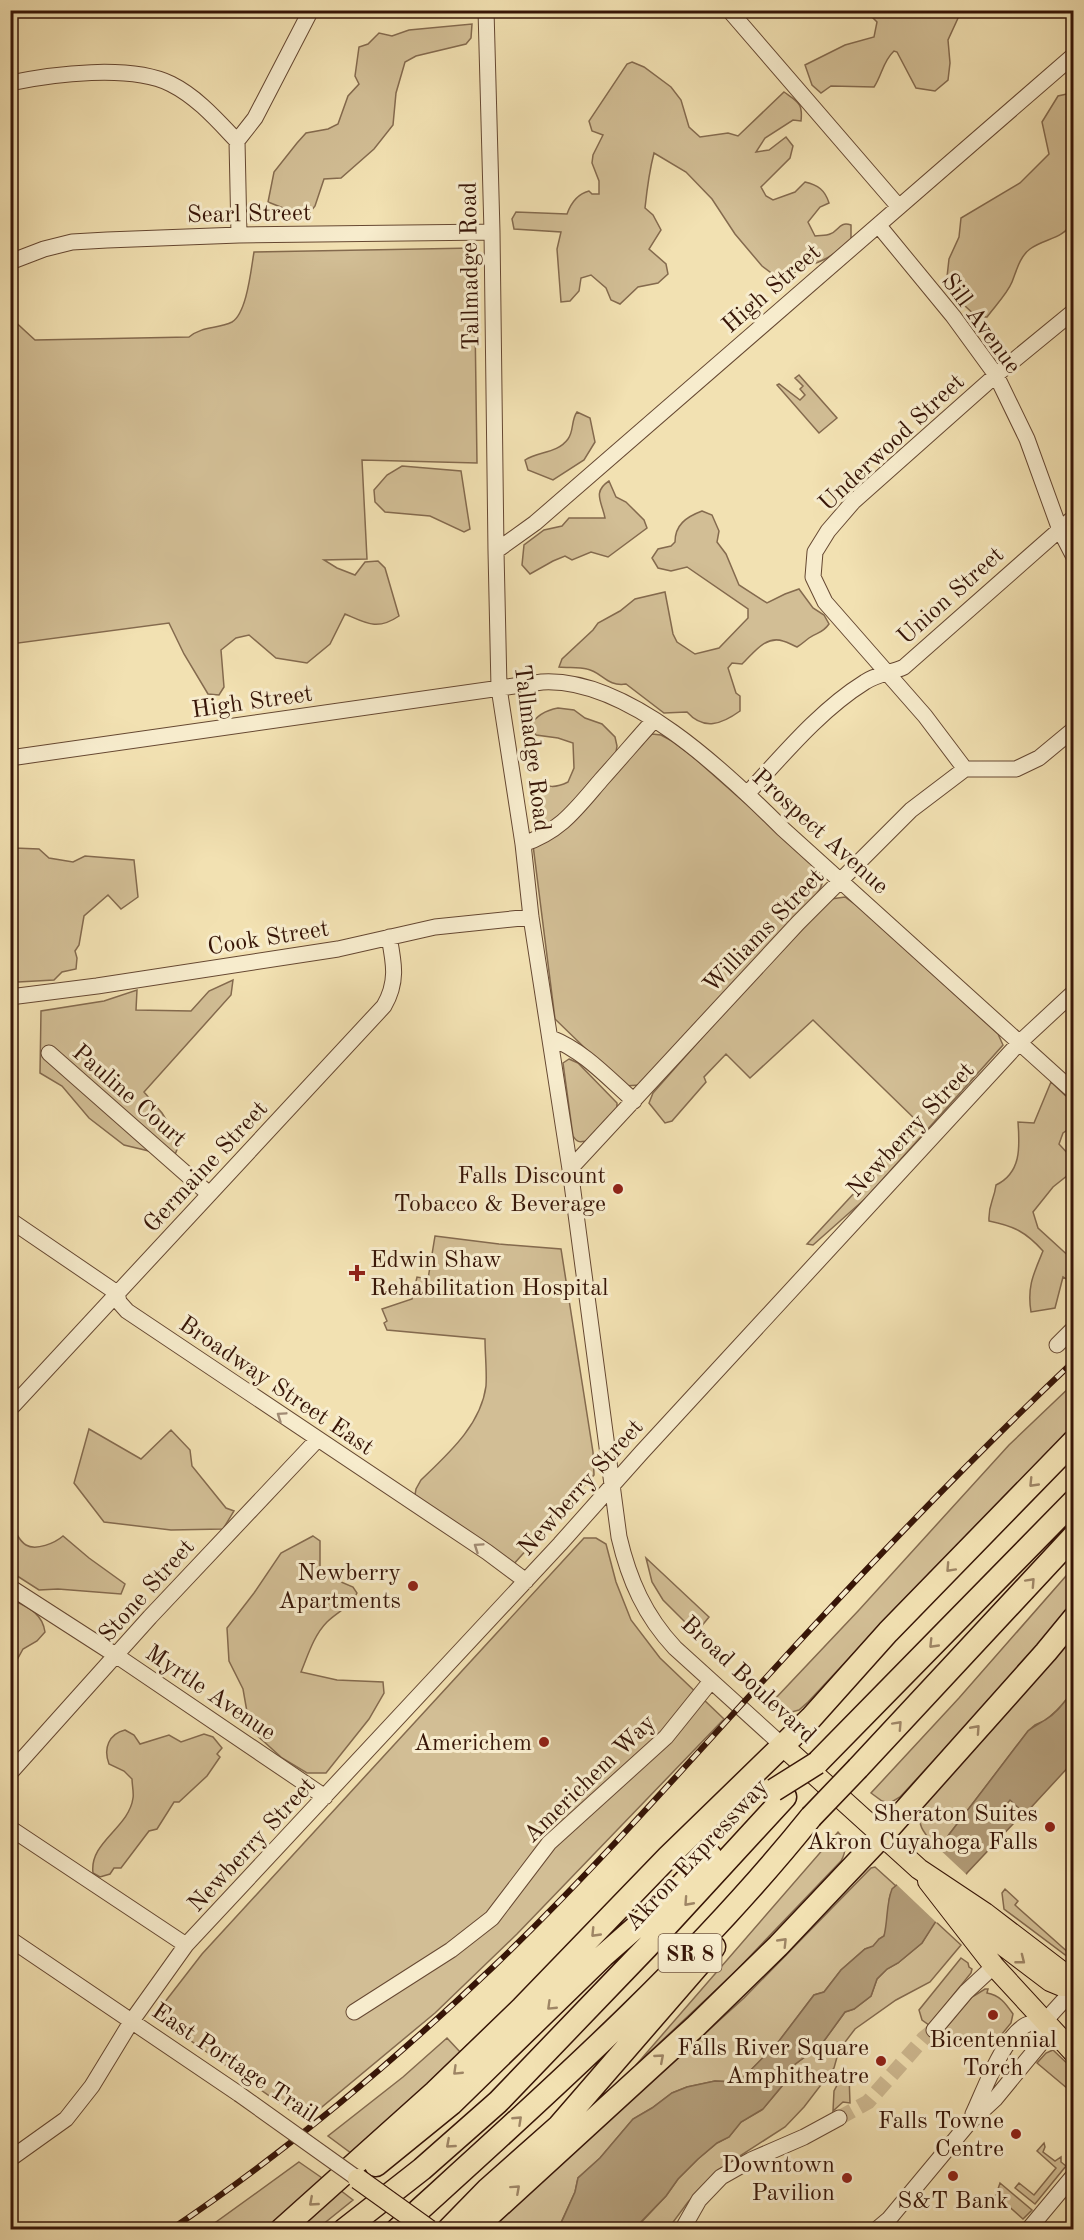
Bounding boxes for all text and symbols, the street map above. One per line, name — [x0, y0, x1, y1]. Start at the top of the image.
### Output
street label: Tallmadge Road — [458, 182, 484, 350]
street label: Searl Street — [187, 202, 311, 228]
street label: High Street — [719, 241, 826, 338]
street label: Sill Avenue — [936, 270, 1025, 379]
street label: Underwood Street — [815, 370, 970, 517]
street label: Union Street — [894, 543, 1009, 650]
street label: Tallmadge Road — [509, 663, 553, 833]
street label: High Street — [190, 683, 314, 723]
street label: Prospect Avenue — [747, 765, 892, 900]
street label: Williams Street — [699, 865, 829, 998]
street label: Cook Street — [206, 918, 331, 960]
street label: Pauline Court — [67, 1041, 190, 1152]
street label: Newberry Street — [843, 1058, 980, 1202]
street label: Germaine Street — [140, 1097, 273, 1238]
place label: Falls Discount Tobacco & Beverage — [393, 1165, 606, 1217]
marker: Falls Discount Tobacco & Beverage — [611, 1182, 625, 1196]
place label: Edwin Shaw Rehabilitation Hospital — [370, 1249, 608, 1301]
marker: Edwin Shaw Rehabilitation Hospital — [348, 1264, 366, 1282]
street label: Broadway Street East — [174, 1313, 378, 1461]
one-way arrow — [277, 1412, 288, 1423]
street label: Newberry Street — [514, 1416, 649, 1561]
one-way arrow — [1029, 1476, 1040, 1487]
street label: Stone Street — [95, 1535, 200, 1647]
one-way arrow — [474, 1543, 485, 1554]
one-way arrow — [946, 1561, 957, 1571]
place label: Newberry Apartments — [278, 1562, 401, 1614]
marker: Newberry Apartments — [406, 1579, 420, 1593]
one-way arrow — [1023, 1579, 1034, 1590]
street label: Broad Boulevard — [676, 1612, 820, 1749]
one-way arrow — [930, 1636, 941, 1647]
street label: Myrtle Avenue — [140, 1641, 279, 1746]
street label: Americhem Way — [520, 1711, 661, 1848]
one-way arrow — [891, 1722, 902, 1732]
one-way arrow — [969, 1725, 980, 1735]
place label: Americhem — [414, 1732, 532, 1756]
marker: Americhem — [537, 1735, 551, 1749]
street label: Newberry Street — [184, 1773, 321, 1917]
street label: Akron Expressway — [621, 1775, 774, 1936]
place label: Sheraton Suites Akron Cuyahoga Falls — [807, 1803, 1038, 1855]
marker: Sheraton Suites Akron Cuyahoga Falls — [1043, 1820, 1057, 1834]
one-way arrow — [684, 1895, 695, 1905]
one-way arrow — [591, 1927, 602, 1937]
road number: SR 8 — [658, 1934, 722, 1972]
one-way arrow — [776, 1938, 787, 1948]
one-way arrow — [1015, 1952, 1026, 1963]
one-way arrow — [548, 1999, 558, 2010]
street label: East Portage Trail — [147, 2000, 321, 2128]
marker: Bicentennial Torch — [986, 2008, 1000, 2022]
place label: Bicentennial Torch — [929, 2029, 1057, 2081]
place label: Falls River Square Amphitheatre — [677, 2037, 869, 2089]
one-way arrow — [653, 2054, 664, 2065]
marker: Falls River Square Amphitheatre — [874, 2054, 888, 2068]
one-way arrow — [453, 2064, 464, 2075]
place label: Falls Towne Centre — [878, 2110, 1004, 2162]
one-way arrow — [511, 2116, 522, 2127]
marker: Falls Towne Centre — [1009, 2127, 1023, 2141]
one-way arrow — [446, 2137, 457, 2148]
place label: Downtown Pavilion — [722, 2154, 835, 2206]
marker: S&T Bank — [946, 2169, 960, 2183]
marker: Downtown Pavilion — [840, 2171, 854, 2185]
one-way arrow — [509, 2185, 520, 2196]
place label: S&T Bank — [897, 2190, 1009, 2214]
one-way arrow — [309, 2195, 320, 2206]

